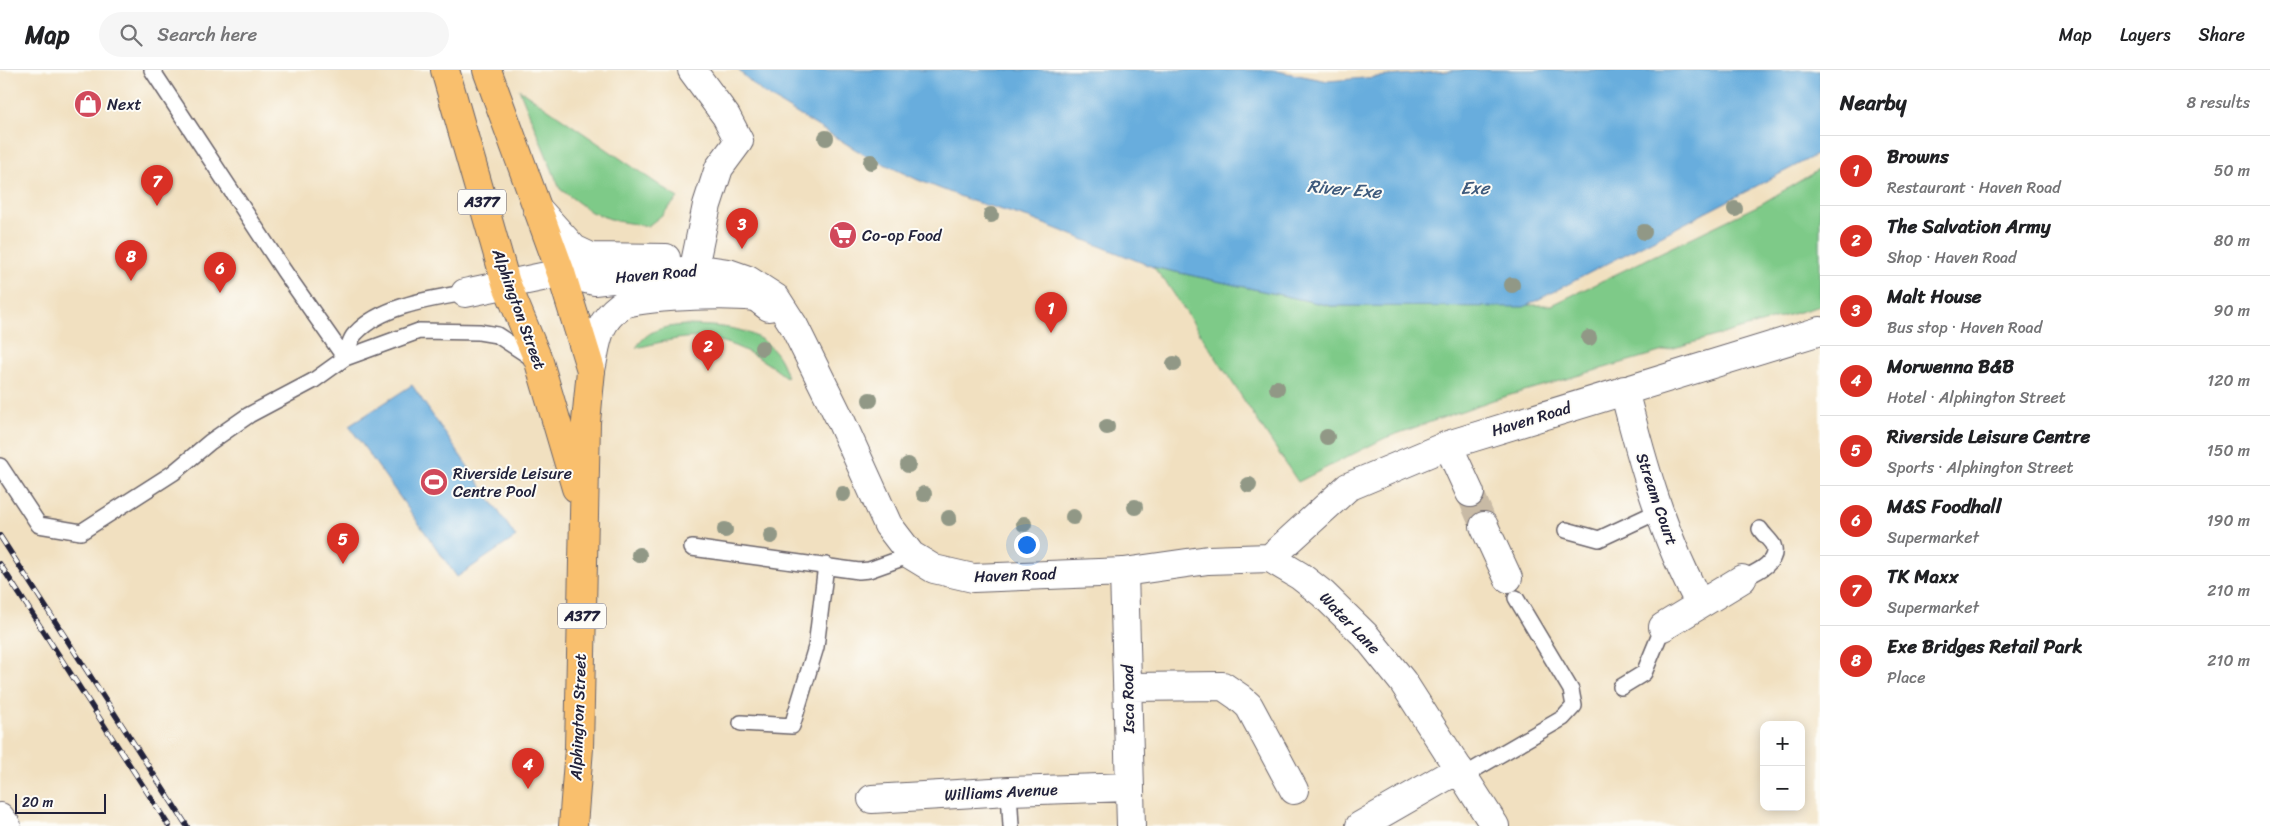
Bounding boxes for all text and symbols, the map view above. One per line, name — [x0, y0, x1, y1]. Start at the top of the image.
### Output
search box — [99, 12, 449, 57]
text: Map — [25, 14, 69, 56]
text: Search here — [157, 18, 257, 51]
text: Map — [2059, 19, 2092, 51]
text: Layers — [2120, 19, 2171, 51]
text: Share — [2199, 19, 2245, 51]
icon: search — [117, 21, 145, 49]
text: Nearby — [1840, 84, 1906, 122]
text: 8 results — [2187, 88, 2250, 117]
shop icon: Next — [73, 89, 103, 119]
place label: Next — [107, 90, 141, 119]
text: Browns — [1887, 140, 1949, 173]
text: 1 — [1853, 156, 1859, 185]
text: 50 m — [2214, 156, 2250, 185]
pin: 7 — [141, 165, 173, 206]
water label: River Exe — [1306, 170, 1384, 208]
water label: Exe — [1461, 172, 1491, 204]
text: Restaurant · Haven Road — [1887, 173, 2061, 202]
road number: A377 — [458, 190, 506, 214]
pin: 3 — [726, 208, 758, 249]
text: The Salvation Army — [1887, 210, 2051, 243]
supermarket icon: Co-op Food — [828, 220, 858, 250]
place label: Co-op Food — [862, 221, 943, 250]
text: 2 — [1851, 226, 1861, 255]
text: 80 m — [2214, 226, 2250, 255]
pin: 8 — [115, 240, 147, 281]
street label: Alphington Street — [483, 243, 554, 374]
text: Shop · Haven Road — [1887, 243, 2017, 272]
pin: 6 — [204, 252, 236, 293]
street label: Haven Road — [614, 256, 700, 292]
text: Malt House — [1887, 280, 1982, 313]
pin: 1 — [1035, 292, 1067, 333]
text: 3 — [1852, 296, 1860, 325]
text: 90 m — [2214, 296, 2250, 325]
text: Bus stop · Haven Road — [1887, 313, 2042, 342]
pin: 2 — [692, 330, 724, 371]
text: Morwenna B&B — [1887, 350, 2014, 383]
text: 4 — [1851, 366, 1861, 395]
text: 120 m — [2207, 366, 2250, 395]
text: Hotel · Alphington Street — [1887, 383, 2066, 412]
street label: Haven Road — [1488, 393, 1576, 445]
text: Riverside Leisure Centre — [1887, 420, 2090, 453]
text: 5 — [1851, 436, 1861, 465]
text: 150 m — [2207, 436, 2250, 465]
street label: Stream Court — [1628, 449, 1686, 549]
text: Sports · Alphington Street — [1887, 453, 2074, 482]
place label: Riverside Leisure Centre Pool — [453, 459, 572, 506]
sports icon: Riverside Leisure Centre Pool — [419, 467, 449, 497]
text: M&S Foodhall — [1887, 490, 2001, 523]
text: 6 — [1851, 506, 1861, 535]
text: 190 m — [2207, 506, 2250, 535]
pin: 5 — [327, 523, 359, 564]
text: Supermarket — [1887, 523, 1979, 552]
your location — [1014, 532, 1040, 558]
street label: Haven Road — [974, 559, 1058, 591]
text: TK Maxx — [1887, 560, 1958, 593]
text: 7 — [1851, 576, 1861, 605]
text: 210 m — [2207, 576, 2250, 605]
street label: Water Lane — [1312, 585, 1388, 661]
text: Supermarket — [1887, 593, 1979, 622]
road number: A377 — [558, 604, 606, 628]
text: Exe Bridges Retail Park — [1887, 630, 2082, 663]
text: 8 — [1851, 646, 1861, 675]
text: 210 m — [2207, 646, 2250, 675]
street label: Alphington Street — [561, 653, 595, 782]
street label: Isca Road — [1113, 663, 1143, 734]
text: Place — [1887, 663, 1926, 692]
map controls — [1760, 721, 1805, 811]
button: + — [1760, 721, 1805, 766]
pin: 4 — [512, 748, 544, 789]
button: − — [1760, 766, 1805, 811]
street label: Williams Avenue — [944, 775, 1059, 809]
text: 20 m — [22, 790, 53, 815]
scale bar — [15, 791, 106, 814]

